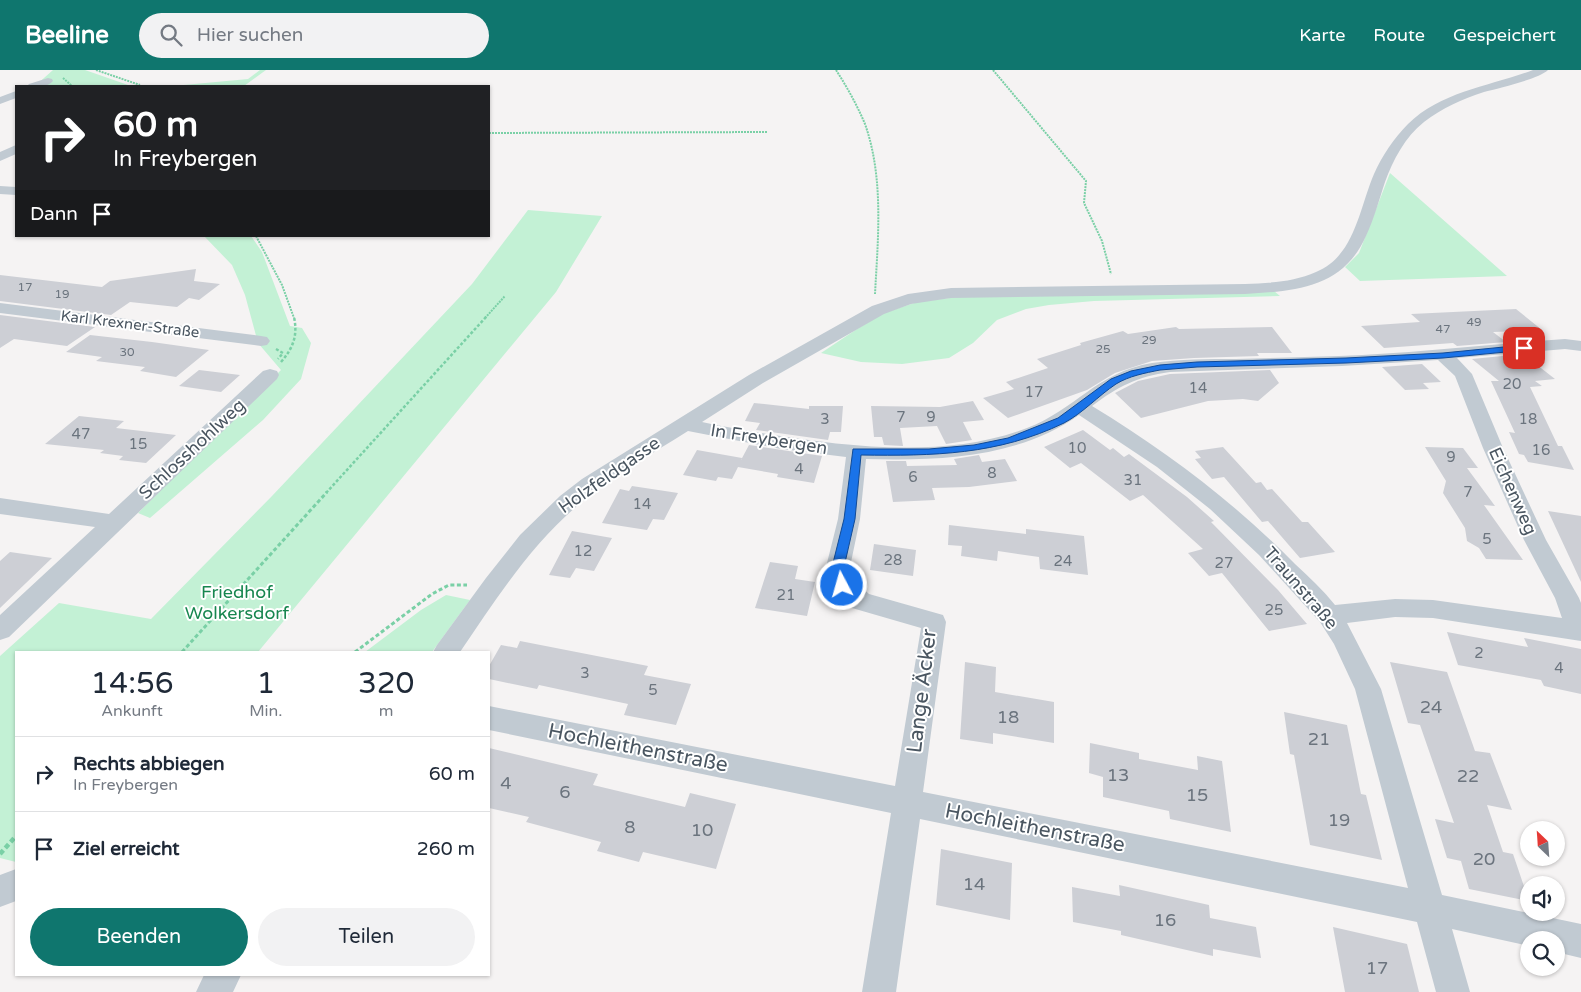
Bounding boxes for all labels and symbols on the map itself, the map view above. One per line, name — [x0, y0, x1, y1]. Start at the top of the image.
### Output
house number: 17 — [17, 280, 33, 294]
house number: 19 — [54, 287, 70, 301]
street label: Karl Krexner-Straße — [60, 307, 200, 341]
house number: 49 — [1466, 315, 1482, 329]
house number: 47 — [1435, 322, 1451, 336]
pin — [1503, 327, 1545, 369]
house number: 29 — [1141, 333, 1157, 347]
house number: 25 — [1095, 342, 1111, 356]
house number: 30 — [119, 345, 135, 359]
house number: 20 — [1503, 375, 1521, 393]
house number: 14 — [1189, 379, 1207, 397]
house number: 17 — [1025, 383, 1043, 401]
street label: Schlosshohlweg — [134, 394, 250, 504]
house number: 7 — [896, 408, 906, 426]
house number: 9 — [926, 408, 936, 426]
house number: 3 — [820, 410, 830, 428]
house number: 18 — [1519, 410, 1537, 428]
street label: In Freybergen — [709, 419, 829, 459]
house number: 47 — [72, 425, 90, 443]
street label: Holzfeldgasse — [554, 432, 664, 518]
house number: 15 — [129, 435, 147, 453]
house number: 10 — [1068, 439, 1086, 457]
house number: 16 — [1532, 441, 1550, 459]
street label: Eichenweg — [1484, 444, 1542, 538]
house number: 9 — [1446, 448, 1456, 466]
house number: 4 — [794, 460, 804, 478]
house number: 8 — [987, 464, 997, 482]
house number: 6 — [908, 468, 918, 486]
house number: 31 — [1124, 471, 1142, 489]
house number: 7 — [1463, 483, 1473, 501]
house number: 14 — [633, 495, 651, 513]
house number: 5 — [1482, 530, 1492, 548]
house number: 12 — [574, 542, 592, 560]
street label: Traunstraße — [1259, 542, 1343, 634]
house number: 28 — [884, 551, 902, 569]
house number: 24 — [1054, 552, 1072, 570]
house number: 27 — [1215, 554, 1233, 572]
position arrow — [815, 558, 867, 610]
park label: Friedhof Wolkersdorf — [185, 581, 289, 624]
house number: 21 — [777, 586, 795, 604]
house number: 25 — [1265, 601, 1283, 619]
street label: Lange Äcker — [902, 627, 942, 755]
house number: 2 — [1474, 644, 1484, 662]
house number: 4 — [1554, 659, 1564, 677]
house number: 3 — [580, 664, 590, 682]
house number: 5 — [648, 681, 658, 699]
house number: 24 — [1420, 696, 1442, 718]
house number: 18 — [997, 706, 1019, 728]
street label: Hochleithenstraße — [546, 718, 730, 778]
house number: 21 — [1308, 728, 1330, 750]
house number: 13 — [1107, 764, 1129, 786]
house number: 22 — [1457, 765, 1479, 787]
house number: 4 — [500, 772, 512, 794]
house number: 6 — [559, 781, 571, 803]
house number: 15 — [1186, 784, 1208, 806]
street label: Hochleithenstraße — [943, 798, 1127, 858]
house number: 19 — [1328, 809, 1350, 831]
house number: 8 — [624, 816, 636, 838]
house number: 10 — [691, 819, 713, 841]
north arrow — [1520, 821, 1565, 866]
house number: 20 — [1473, 848, 1495, 870]
house number: 14 — [963, 873, 985, 895]
house number: 16 — [1154, 909, 1176, 931]
house number: 17 — [1366, 957, 1388, 979]

